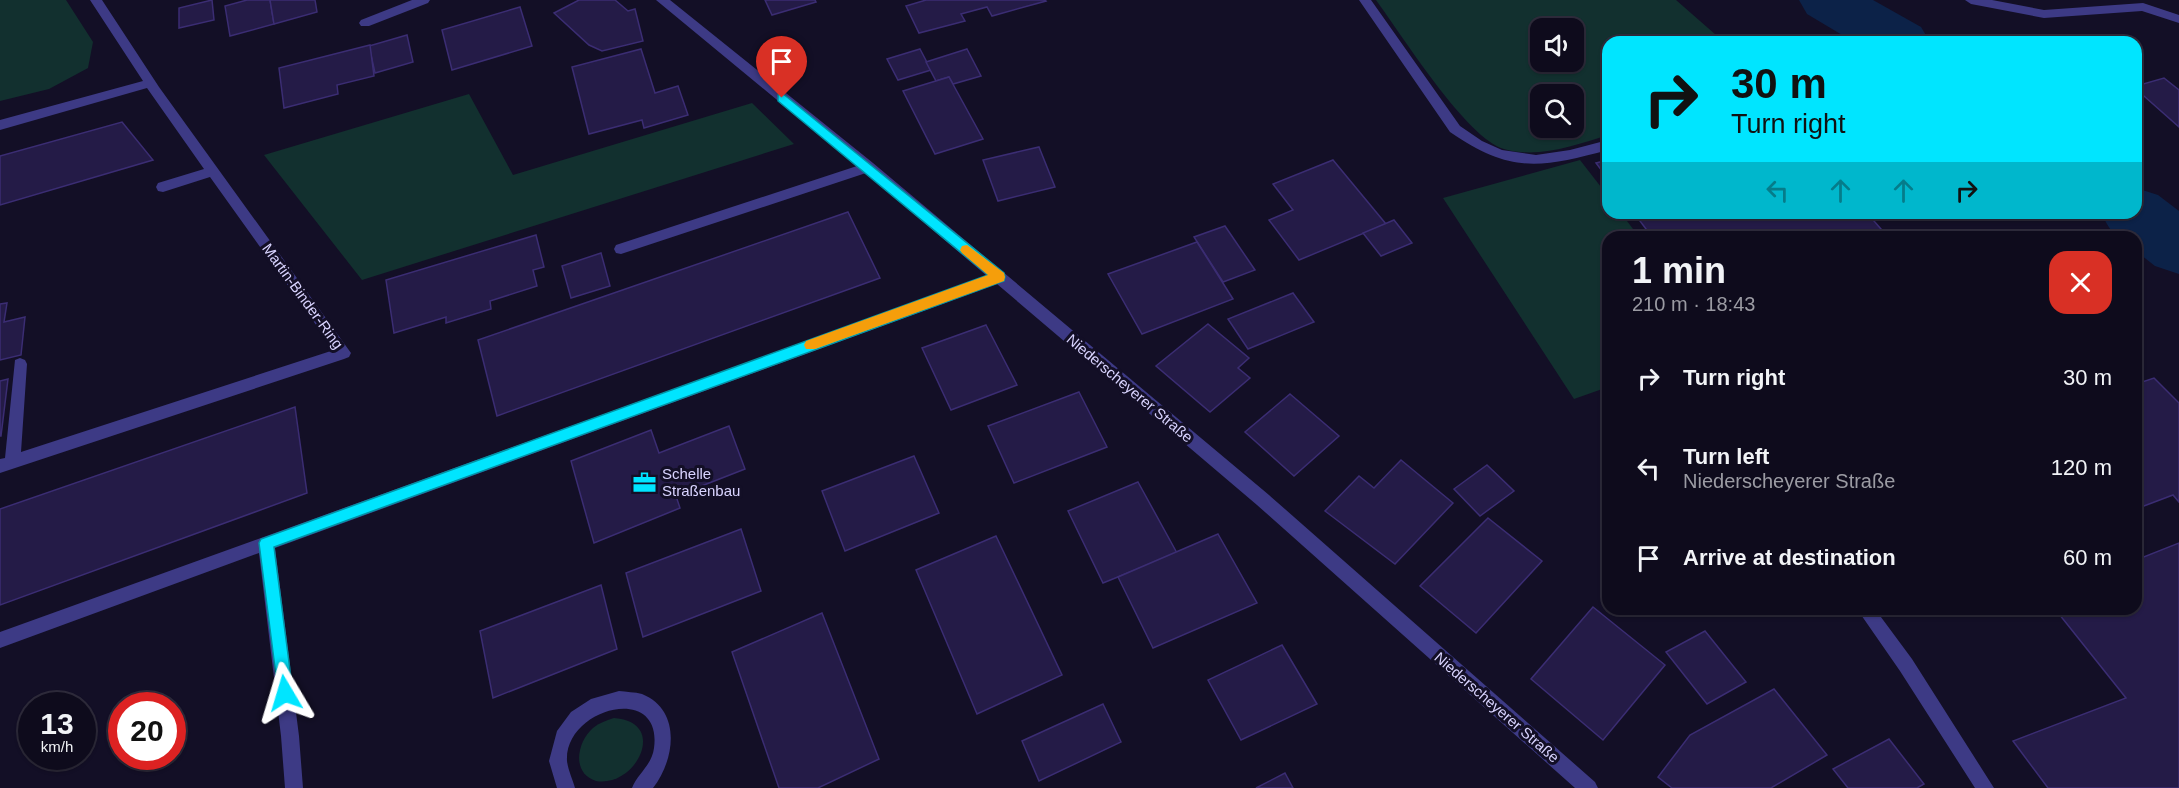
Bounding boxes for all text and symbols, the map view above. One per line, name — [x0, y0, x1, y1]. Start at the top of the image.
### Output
map controls — [1530, 18, 1584, 138]
button: sound — [1530, 18, 1584, 72]
pin — [756, 36, 807, 98]
icon: arrive — [765, 45, 798, 78]
icon: right — [1632, 60, 1710, 138]
text: 30 m — [1731, 60, 1827, 107]
button: search — [1530, 84, 1584, 138]
text: Turn right — [1731, 109, 1846, 139]
icon: left — [1761, 174, 1794, 207]
icon: ahead — [1824, 174, 1857, 207]
icon: ahead — [1887, 174, 1920, 207]
icon: right — [1950, 174, 1983, 207]
street label: Martin-Binder-Ring — [259, 240, 347, 352]
text: 1 min — [1632, 250, 1726, 291]
button: close — [2049, 251, 2112, 314]
text: 210 m · 18:43 — [1632, 293, 1755, 315]
street label: Niederscheyerer Straße — [1064, 330, 1196, 446]
icon: right — [1632, 362, 1665, 395]
text: Turn right — [1683, 365, 1785, 390]
text: 30 m — [2063, 365, 2112, 390]
text: Turn left — [1683, 444, 1769, 469]
icon: left — [1632, 452, 1665, 485]
text: 120 m — [2051, 455, 2112, 480]
place label: Schelle Straßenbau — [662, 465, 740, 499]
office icon: Schelle Straßenbau — [631, 469, 657, 495]
text: Niederscheyerer Straße — [1683, 470, 1895, 492]
icon: arrive — [1632, 542, 1665, 575]
text: Arrive at destination — [1683, 545, 1896, 570]
text: 60 m — [2063, 545, 2112, 570]
street label: Niederscheyerer Straße — [1431, 648, 1563, 766]
position arrow — [253, 661, 317, 725]
speed limit sign: 20 — [108, 692, 186, 770]
text: 13 — [40, 707, 74, 740]
text: km/h — [41, 738, 73, 755]

